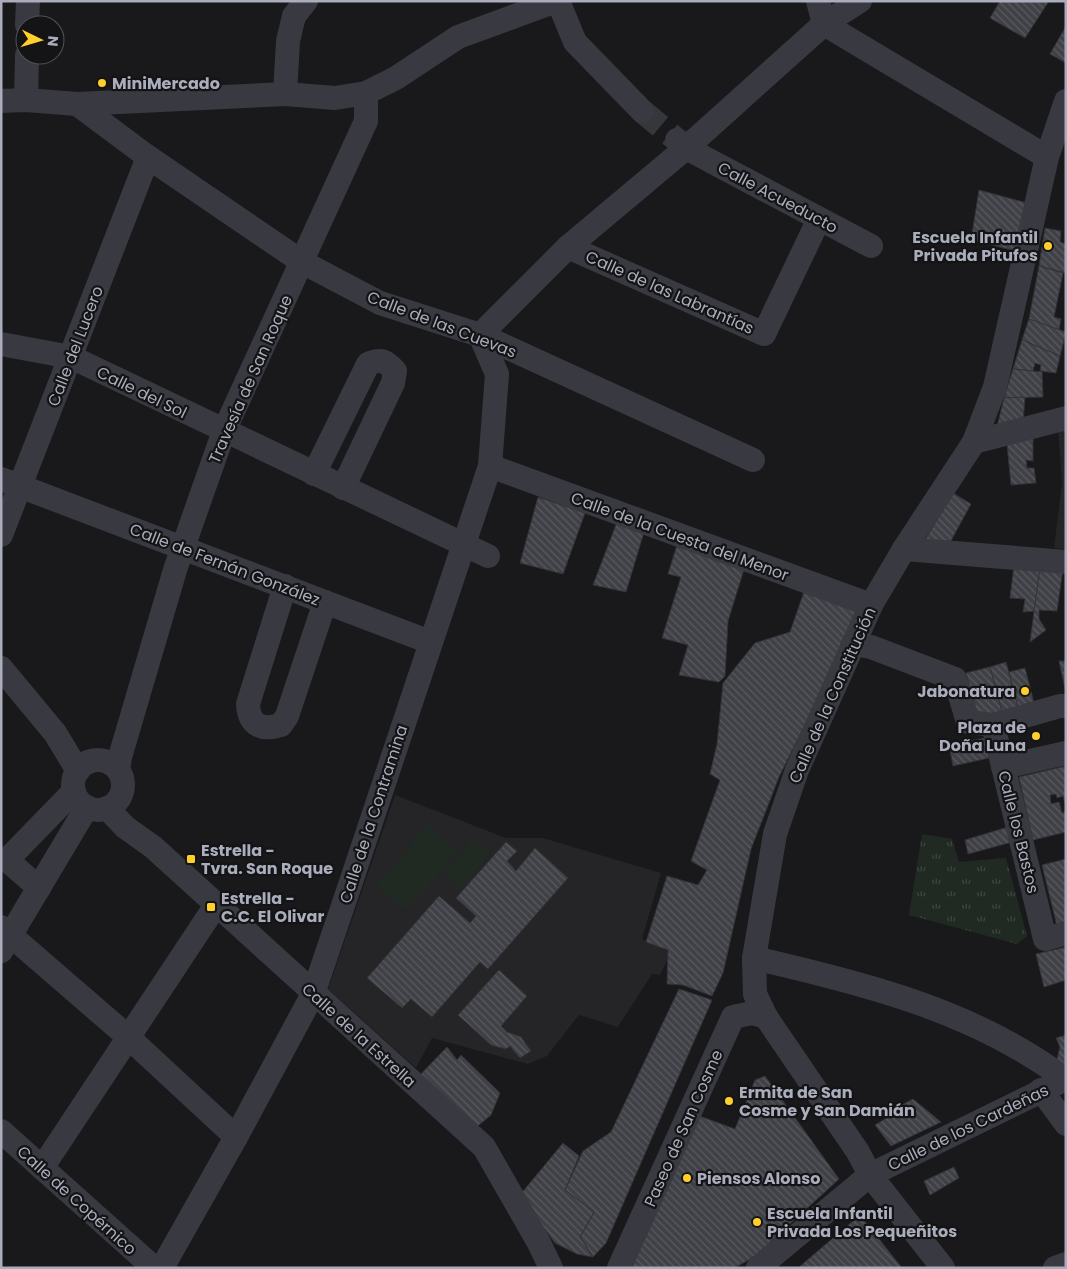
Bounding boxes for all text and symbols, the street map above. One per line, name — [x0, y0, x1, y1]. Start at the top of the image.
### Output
north arrow — [15, 15, 65, 65]
text: N — [43, 35, 63, 47]
place label: MiniMercado — [112, 72, 220, 95]
marker: MiniMercado — [96, 77, 108, 89]
street label: Calle Acueducto — [714, 156, 842, 239]
place label: Escuela Infantil Privada Pitufos — [912, 226, 1038, 267]
marker: Escuela Infantil Privada Pitufos — [1042, 240, 1054, 252]
street label: Calle de las Labrantías — [582, 245, 758, 340]
street label: Calle del Lucero — [42, 283, 109, 410]
street label: Calle de las Cuevas — [364, 285, 520, 364]
street label: Travesía de San Roque — [203, 291, 298, 467]
street label: Calle del Sol — [93, 361, 191, 424]
street label: Calle de la Cuesta del Menor — [568, 486, 792, 587]
street label: Calle de Fernán González — [126, 518, 323, 611]
street label: Calle de la Constitución — [783, 604, 882, 787]
place label: Jabonatura — [917, 680, 1015, 703]
marker: Jabonatura — [1019, 685, 1031, 697]
place label: Plaza de Doña Luna — [939, 716, 1026, 757]
street label: Calle de la Contramina — [334, 722, 413, 906]
marker: Plaza de Doña Luna — [1030, 730, 1042, 742]
street label: Calle los Bastos — [992, 768, 1045, 896]
place label: Estrella - Tvra. San Roque — [201, 839, 333, 880]
marker: Estrella - Tvra. San Roque — [185, 853, 197, 865]
place label: Estrella - C.C. El Olivar — [221, 887, 324, 928]
marker: Estrella - C.C. El Olivar — [205, 901, 217, 913]
street label: Calle de la Estrella — [297, 978, 421, 1093]
street label: Paseo de San Cosme — [638, 1046, 729, 1211]
street label: Calle de los Cardeñas — [884, 1078, 1053, 1176]
place label: Ermita de San Cosme y San Damián — [739, 1081, 915, 1122]
marker: Ermita de San Cosme y San Damián — [723, 1095, 735, 1107]
street label: Calle de Copérnico — [12, 1140, 141, 1260]
place label: Piensos Alonso — [697, 1167, 820, 1190]
marker: Piensos Alonso — [681, 1172, 693, 1184]
place label: Escuela Infantil Privada Los Pequeñitos — [767, 1202, 957, 1243]
marker: Escuela Infantil Privada Los Pequeñitos — [751, 1216, 763, 1228]

